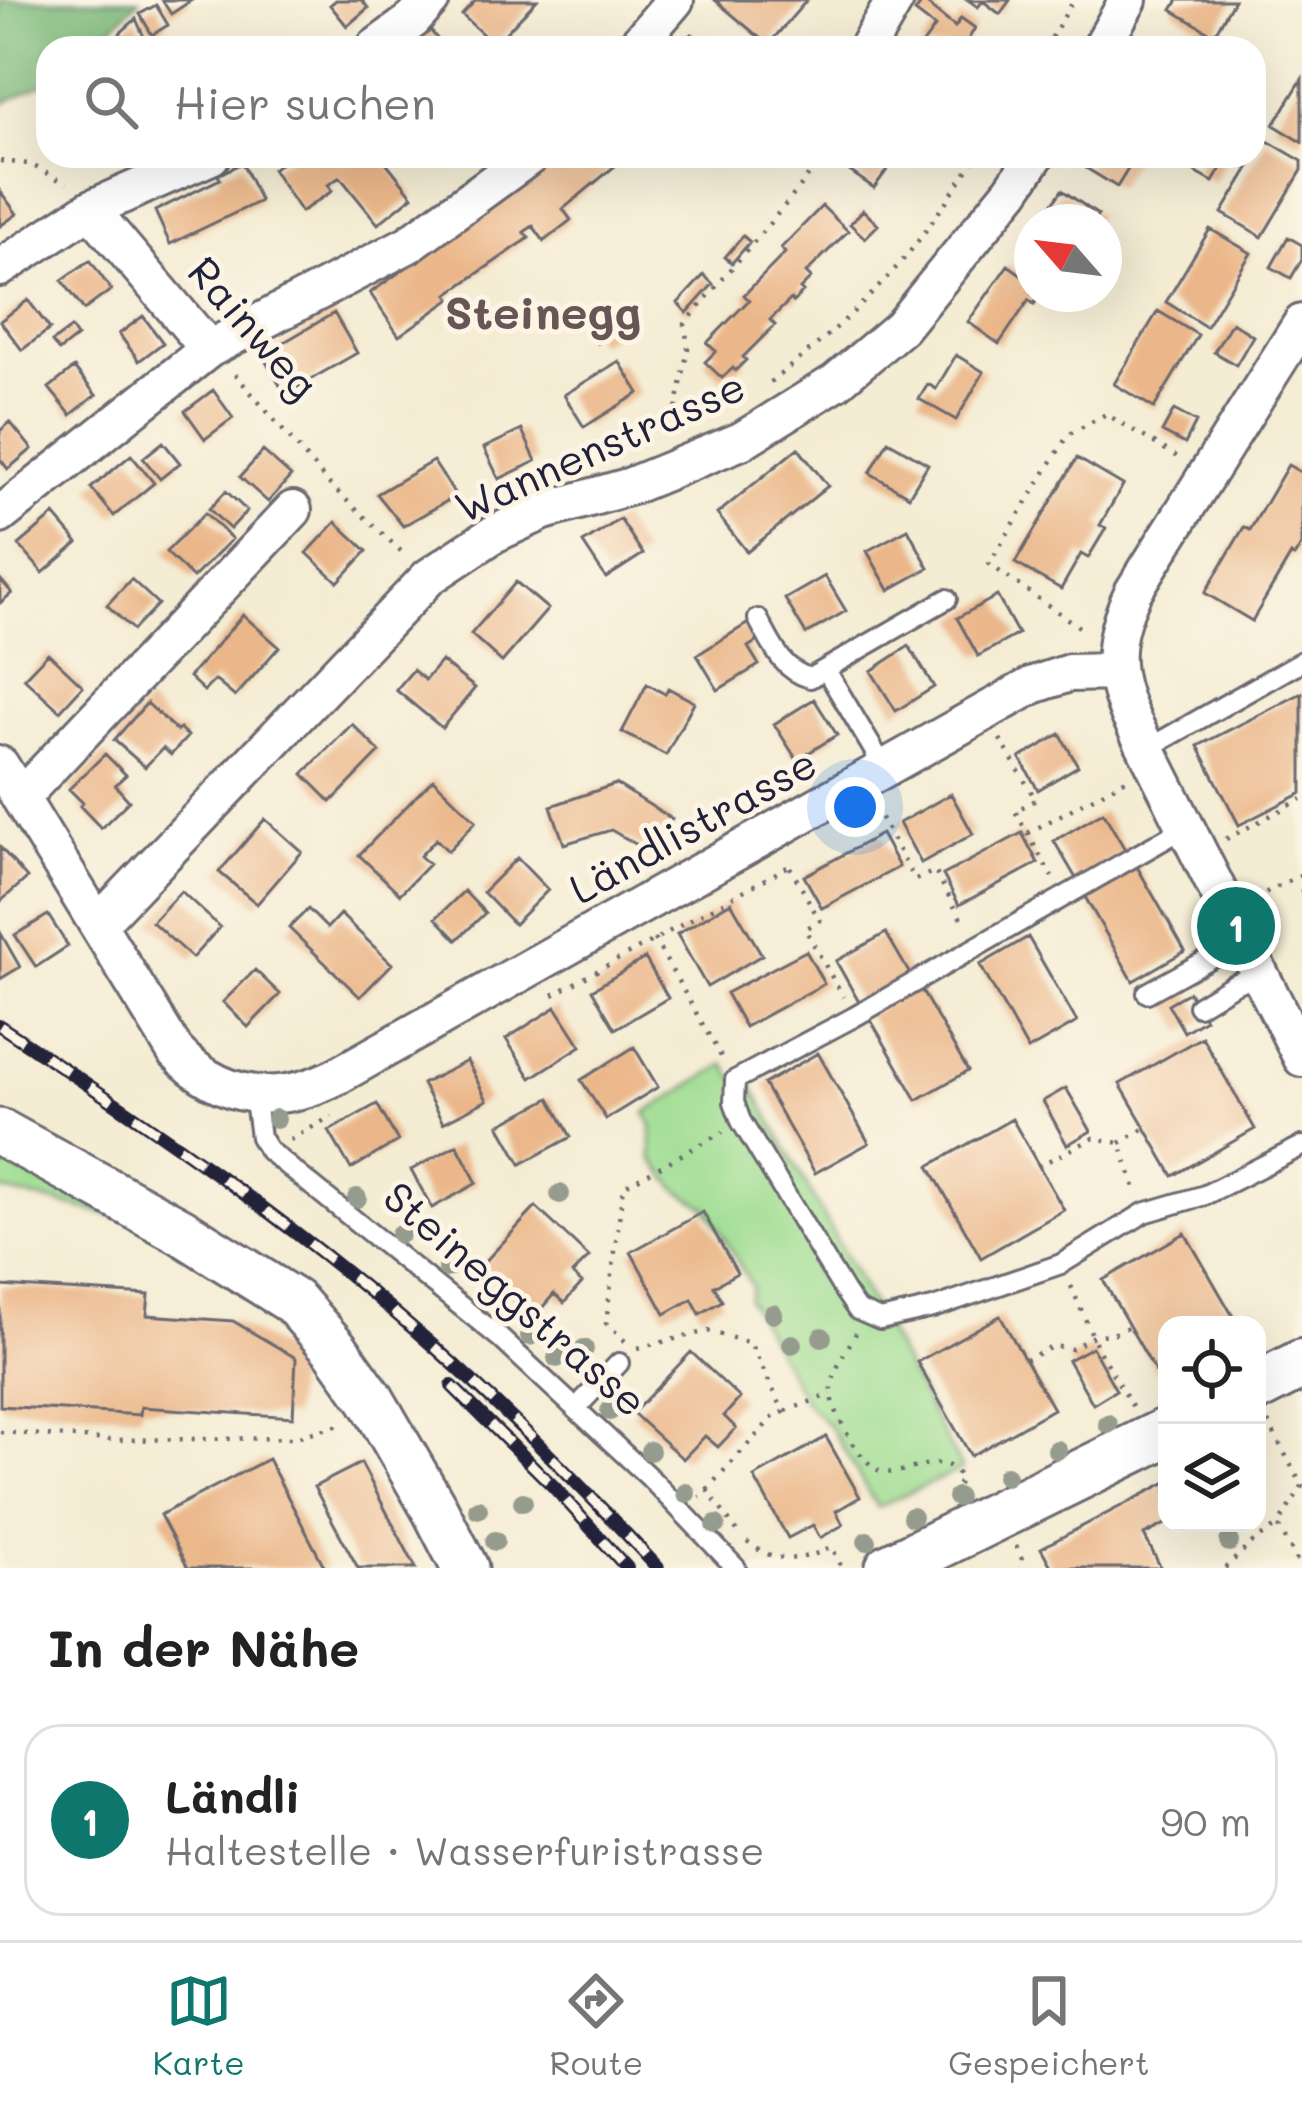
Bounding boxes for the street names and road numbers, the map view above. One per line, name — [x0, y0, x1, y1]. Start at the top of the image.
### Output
street label: Rainweg — [177, 244, 331, 410]
street label: Wannenstrasse — [446, 357, 753, 534]
street label: Ländlistrasse — [559, 734, 826, 915]
street label: Steineggstrasse — [373, 1168, 659, 1428]

